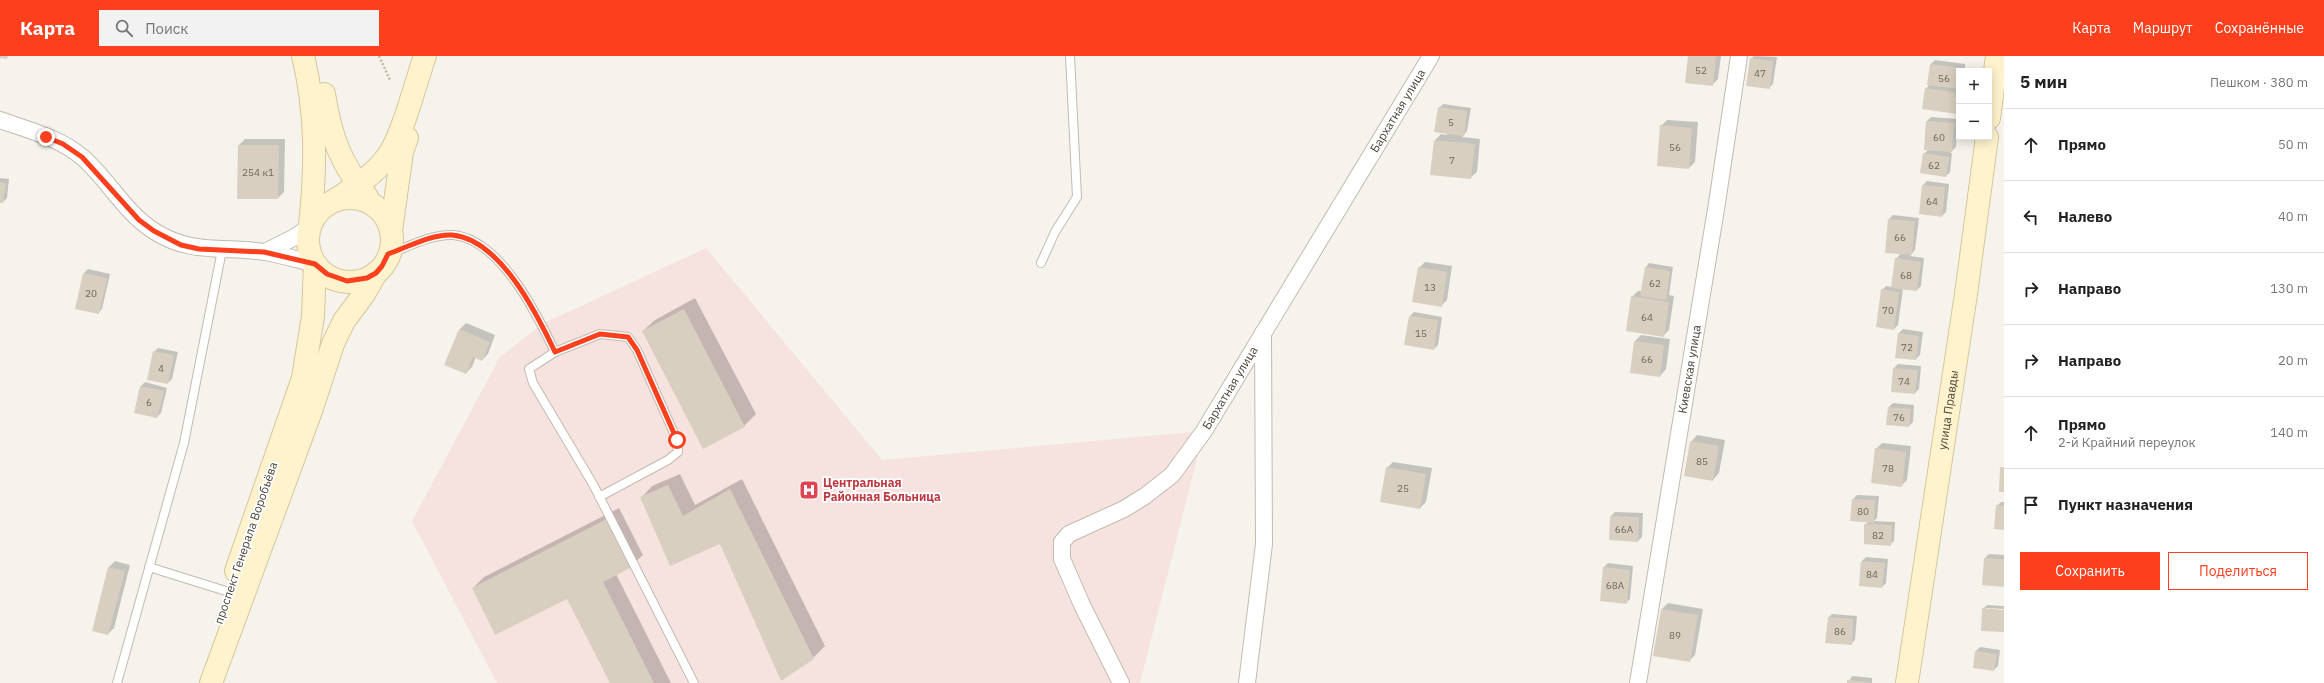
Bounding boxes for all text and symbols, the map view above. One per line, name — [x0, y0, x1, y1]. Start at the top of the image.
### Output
search box — [99, 10, 379, 46]
text: Карта — [20, 16, 75, 40]
icon: search — [113, 17, 135, 39]
text: Поиск — [145, 19, 189, 38]
text: Карта — [2072, 19, 2111, 37]
text: Маршрут — [2133, 19, 2193, 37]
text: Сохранённые — [2215, 19, 2304, 37]
house number: 52 — [1695, 64, 1707, 77]
street label: Бархатная улица — [1366, 66, 1429, 155]
house number: 47 — [1754, 67, 1766, 80]
map controls — [1956, 68, 1992, 140]
button: + — [1956, 68, 1992, 104]
text: 5 мин — [2020, 71, 2067, 93]
house number: 56 — [1938, 72, 1950, 85]
text: Пешком · 380 m — [2210, 74, 2308, 91]
button: − — [1956, 104, 1992, 140]
house number: 5 — [1448, 116, 1454, 129]
route end — [37, 128, 55, 146]
house number: 60 — [1933, 131, 1945, 144]
icon: ahead — [2020, 134, 2042, 156]
text: Прямо — [2058, 135, 2106, 154]
text: 50 m — [2278, 136, 2308, 153]
house number: 56 — [1669, 141, 1681, 154]
house number: 7 — [1449, 154, 1455, 167]
house number: 62 — [1928, 159, 1940, 172]
house number: 254 к1 — [242, 166, 274, 179]
house number: 64 — [1926, 195, 1938, 208]
icon: left — [2020, 206, 2042, 228]
text: Налево — [2058, 207, 2112, 226]
text: 40 m — [2278, 208, 2308, 225]
house number: 66 — [1894, 231, 1906, 244]
house number: 68 — [1900, 269, 1912, 282]
house number: 62 — [1649, 277, 1661, 290]
icon: right — [2020, 278, 2042, 300]
text: Направо — [2058, 279, 2121, 298]
text: 130 m — [2270, 280, 2308, 297]
house number: 13 — [1424, 281, 1436, 294]
house number: 20 — [85, 287, 97, 300]
house number: 70 — [1882, 304, 1894, 317]
house number: 64 — [1641, 311, 1653, 324]
street label: Киевская улица — [1674, 323, 1704, 415]
house number: 15 — [1415, 327, 1427, 340]
house number: 72 — [1901, 341, 1913, 354]
street label: Бархатная улица — [1199, 343, 1261, 432]
icon: right — [2020, 350, 2042, 372]
text: Направо — [2058, 351, 2121, 370]
text: 20 m — [2278, 352, 2308, 369]
house number: 66 — [1641, 353, 1653, 366]
house number: 4 — [158, 362, 164, 375]
street label: улица Правды — [1934, 369, 1961, 451]
house number: 74 — [1898, 375, 1910, 388]
house number: 6 — [146, 396, 152, 409]
house number: 76 — [1893, 411, 1905, 424]
text: Прямо — [2058, 415, 2106, 434]
icon: ahead — [2020, 422, 2042, 444]
text: 140 m — [2270, 424, 2308, 441]
route start — [668, 431, 686, 449]
text: 2-й Крайний переулок — [2058, 434, 2196, 451]
house number: 85 — [1696, 455, 1708, 468]
street label: проспект Генерала Воробьёва — [211, 459, 281, 626]
house number: 78 — [1882, 462, 1894, 475]
place label: Центральная Районная Больница — [823, 475, 941, 504]
hospital icon: Центральная Районная Больница — [798, 479, 820, 501]
house number: 25 — [1397, 482, 1409, 495]
icon: arrive — [2020, 494, 2042, 516]
text: Пункт назначения — [2058, 495, 2193, 514]
house number: 80 — [1857, 505, 1869, 518]
house number: 66А — [1615, 523, 1634, 536]
house number: 82 — [1872, 529, 1884, 542]
button: Сохранить — [2020, 552, 2160, 590]
button: Поделиться — [2168, 552, 2308, 590]
house number: 84 — [1866, 568, 1878, 581]
house number: 68А — [1606, 579, 1625, 592]
house number: 86 — [1834, 625, 1846, 638]
house number: 89 — [1669, 629, 1681, 642]

